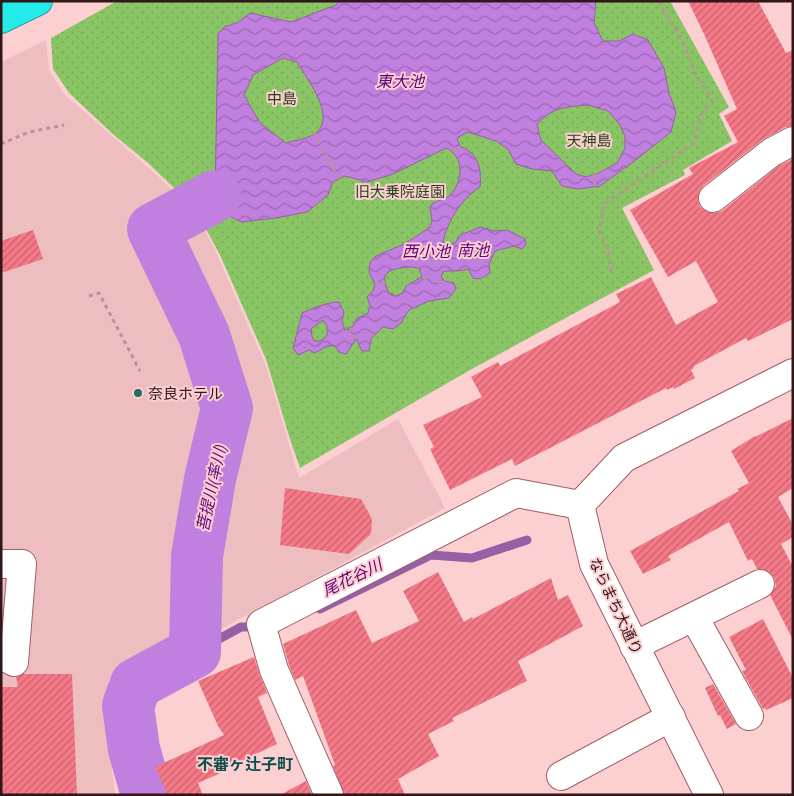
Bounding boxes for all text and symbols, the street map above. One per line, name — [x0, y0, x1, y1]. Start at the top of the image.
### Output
water label: 東大池 — [376, 71, 426, 91]
park label: 中島 — [267, 89, 297, 108]
park label: 天神島 — [566, 131, 612, 150]
park label: 旧大乗院庭園 — [355, 182, 445, 201]
water label: 南池 — [457, 240, 491, 260]
water label: 西小池 — [402, 241, 452, 261]
place label: 奈良ホテル — [148, 384, 223, 403]
marker: 奈良ホテル — [132, 387, 144, 399]
water label: 菩提川(率川) — [192, 443, 230, 533]
water label: 尾花谷川 — [319, 553, 387, 600]
street label: ならまち大通り — [585, 554, 647, 658]
district label: 不審ヶ辻子町 — [197, 754, 293, 774]

